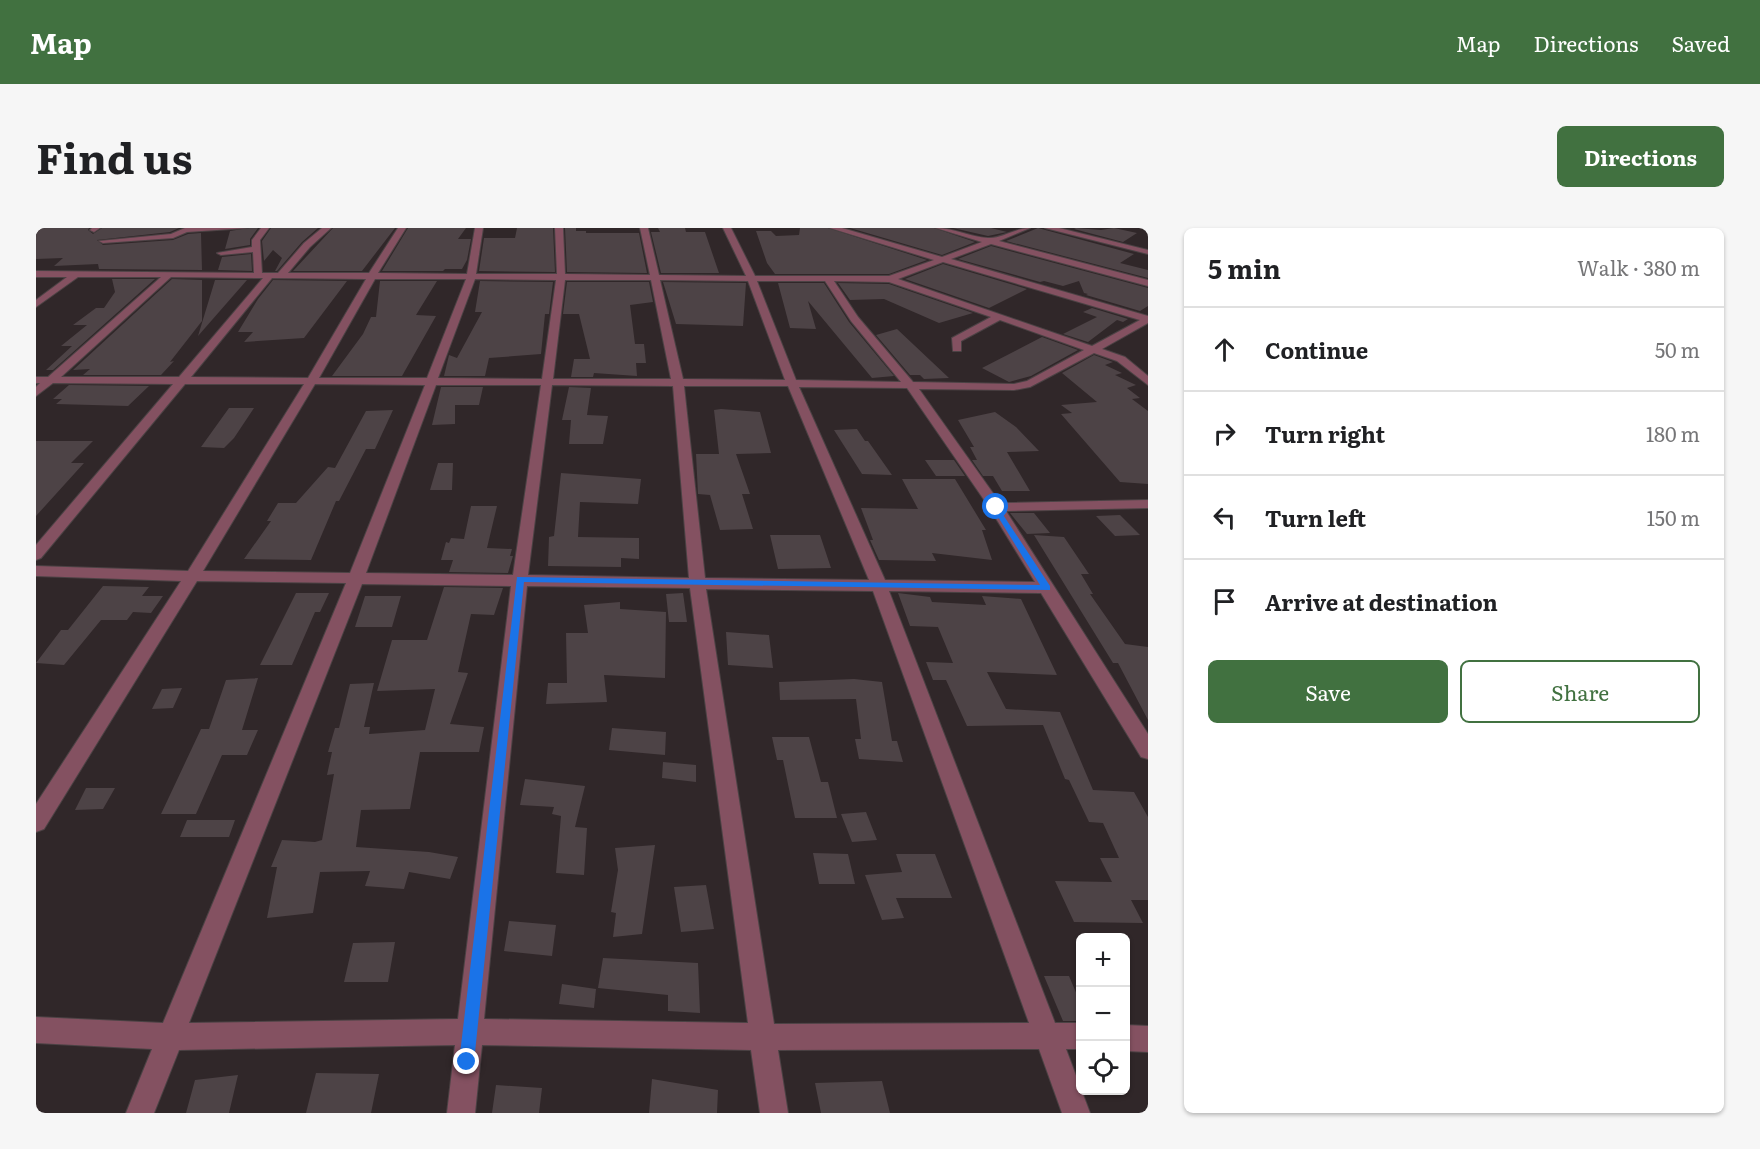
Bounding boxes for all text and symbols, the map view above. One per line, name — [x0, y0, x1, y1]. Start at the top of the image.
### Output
text: Map — [30, 21, 92, 63]
text: Map — [1456, 27, 1501, 58]
text: Directions — [1534, 27, 1639, 58]
text: Saved — [1672, 27, 1730, 58]
text: Find us — [36, 125, 193, 187]
button: Directions — [1557, 126, 1724, 187]
text: 5 min — [1208, 248, 1281, 287]
text: Walk · 380 m — [1577, 252, 1700, 282]
icon: ahead — [1208, 333, 1241, 366]
text: Continue — [1265, 333, 1368, 366]
text: 50 m — [1655, 334, 1700, 364]
icon: right — [1208, 417, 1241, 450]
text: Turn right — [1265, 417, 1385, 450]
text: 180 m — [1646, 418, 1700, 448]
route start — [982, 493, 1008, 519]
icon: left — [1208, 501, 1241, 534]
text: Turn left — [1265, 501, 1366, 534]
text: 150 m — [1647, 502, 1700, 532]
icon: arrive — [1208, 585, 1241, 618]
text: Arrive at destination — [1265, 585, 1498, 618]
button: Save — [1208, 660, 1448, 723]
button: Share — [1460, 660, 1700, 723]
map controls — [1076, 933, 1130, 1095]
button: + — [1076, 933, 1130, 987]
button: − — [1076, 987, 1130, 1041]
button: locate — [1076, 1041, 1130, 1095]
route end — [453, 1048, 479, 1074]

